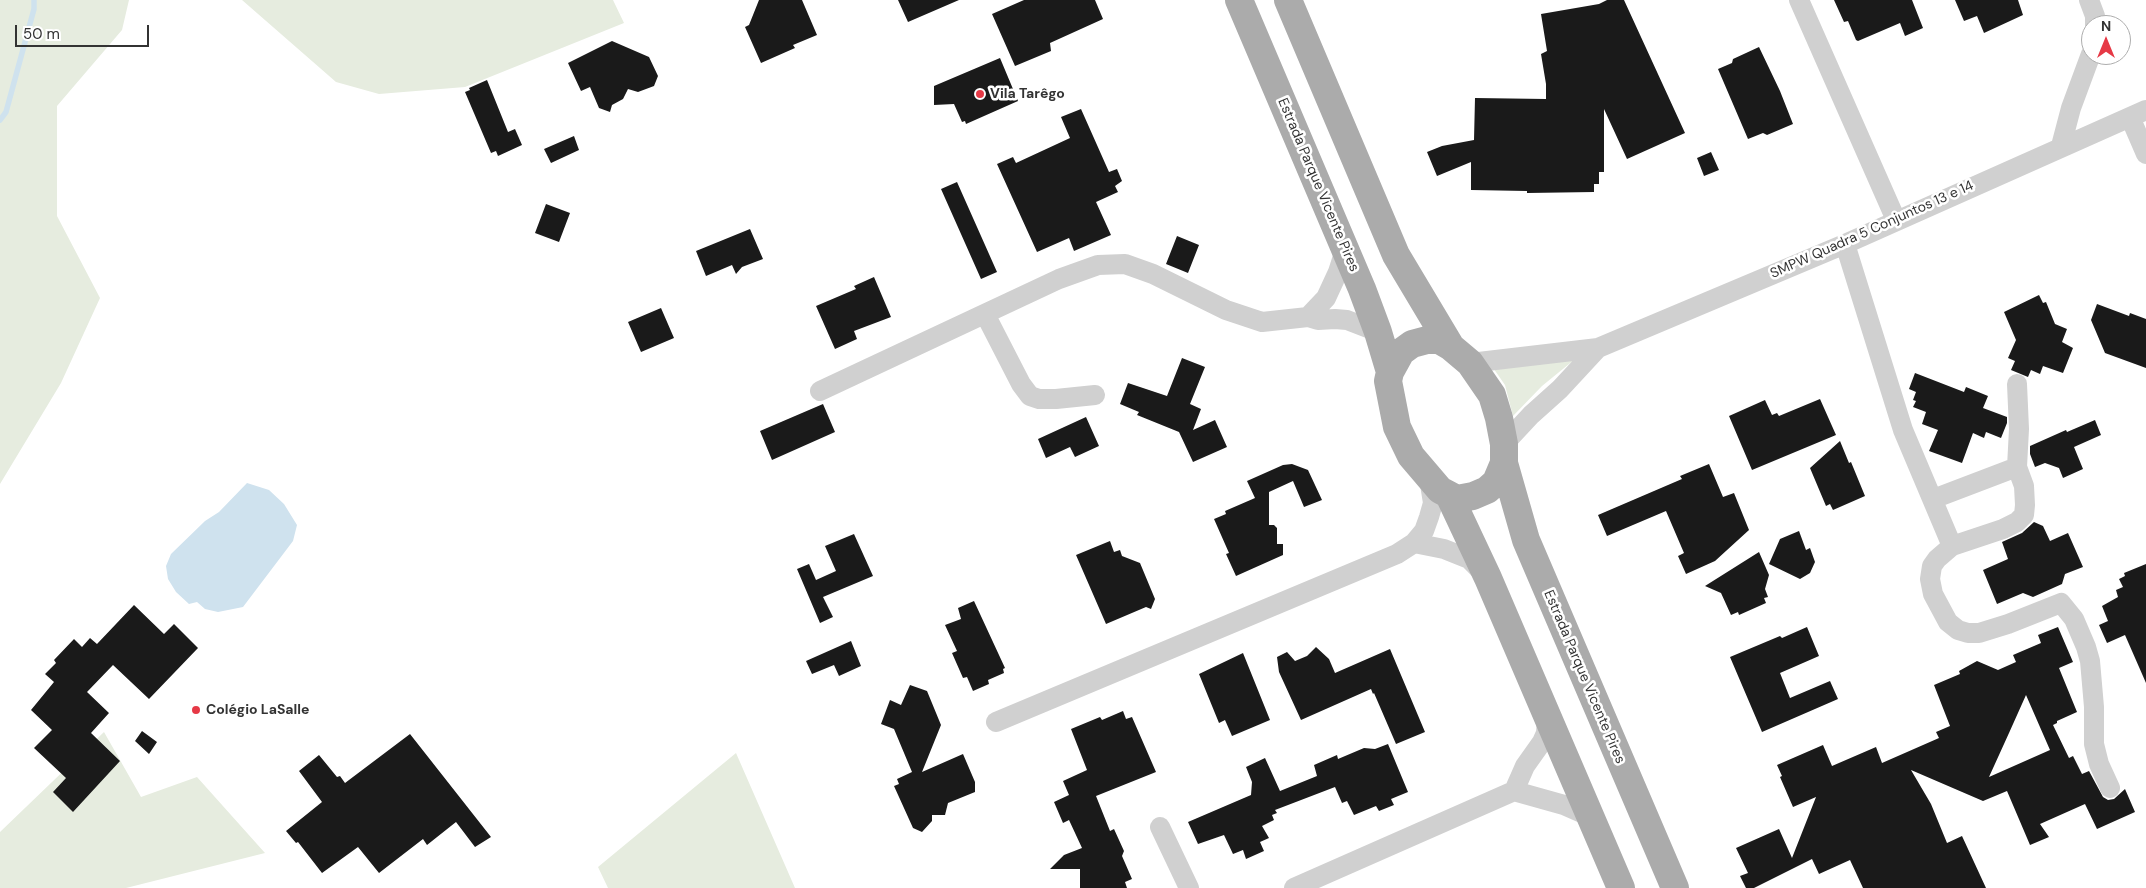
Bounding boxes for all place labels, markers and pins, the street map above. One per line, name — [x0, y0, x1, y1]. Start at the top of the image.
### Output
place label: Vila Tarêgo — [990, 86, 1065, 102]
marker: Vila Tarêgo — [974, 88, 986, 100]
place label: Colégio LaSalle — [206, 702, 309, 718]
marker: Colégio LaSalle — [190, 704, 202, 716]

